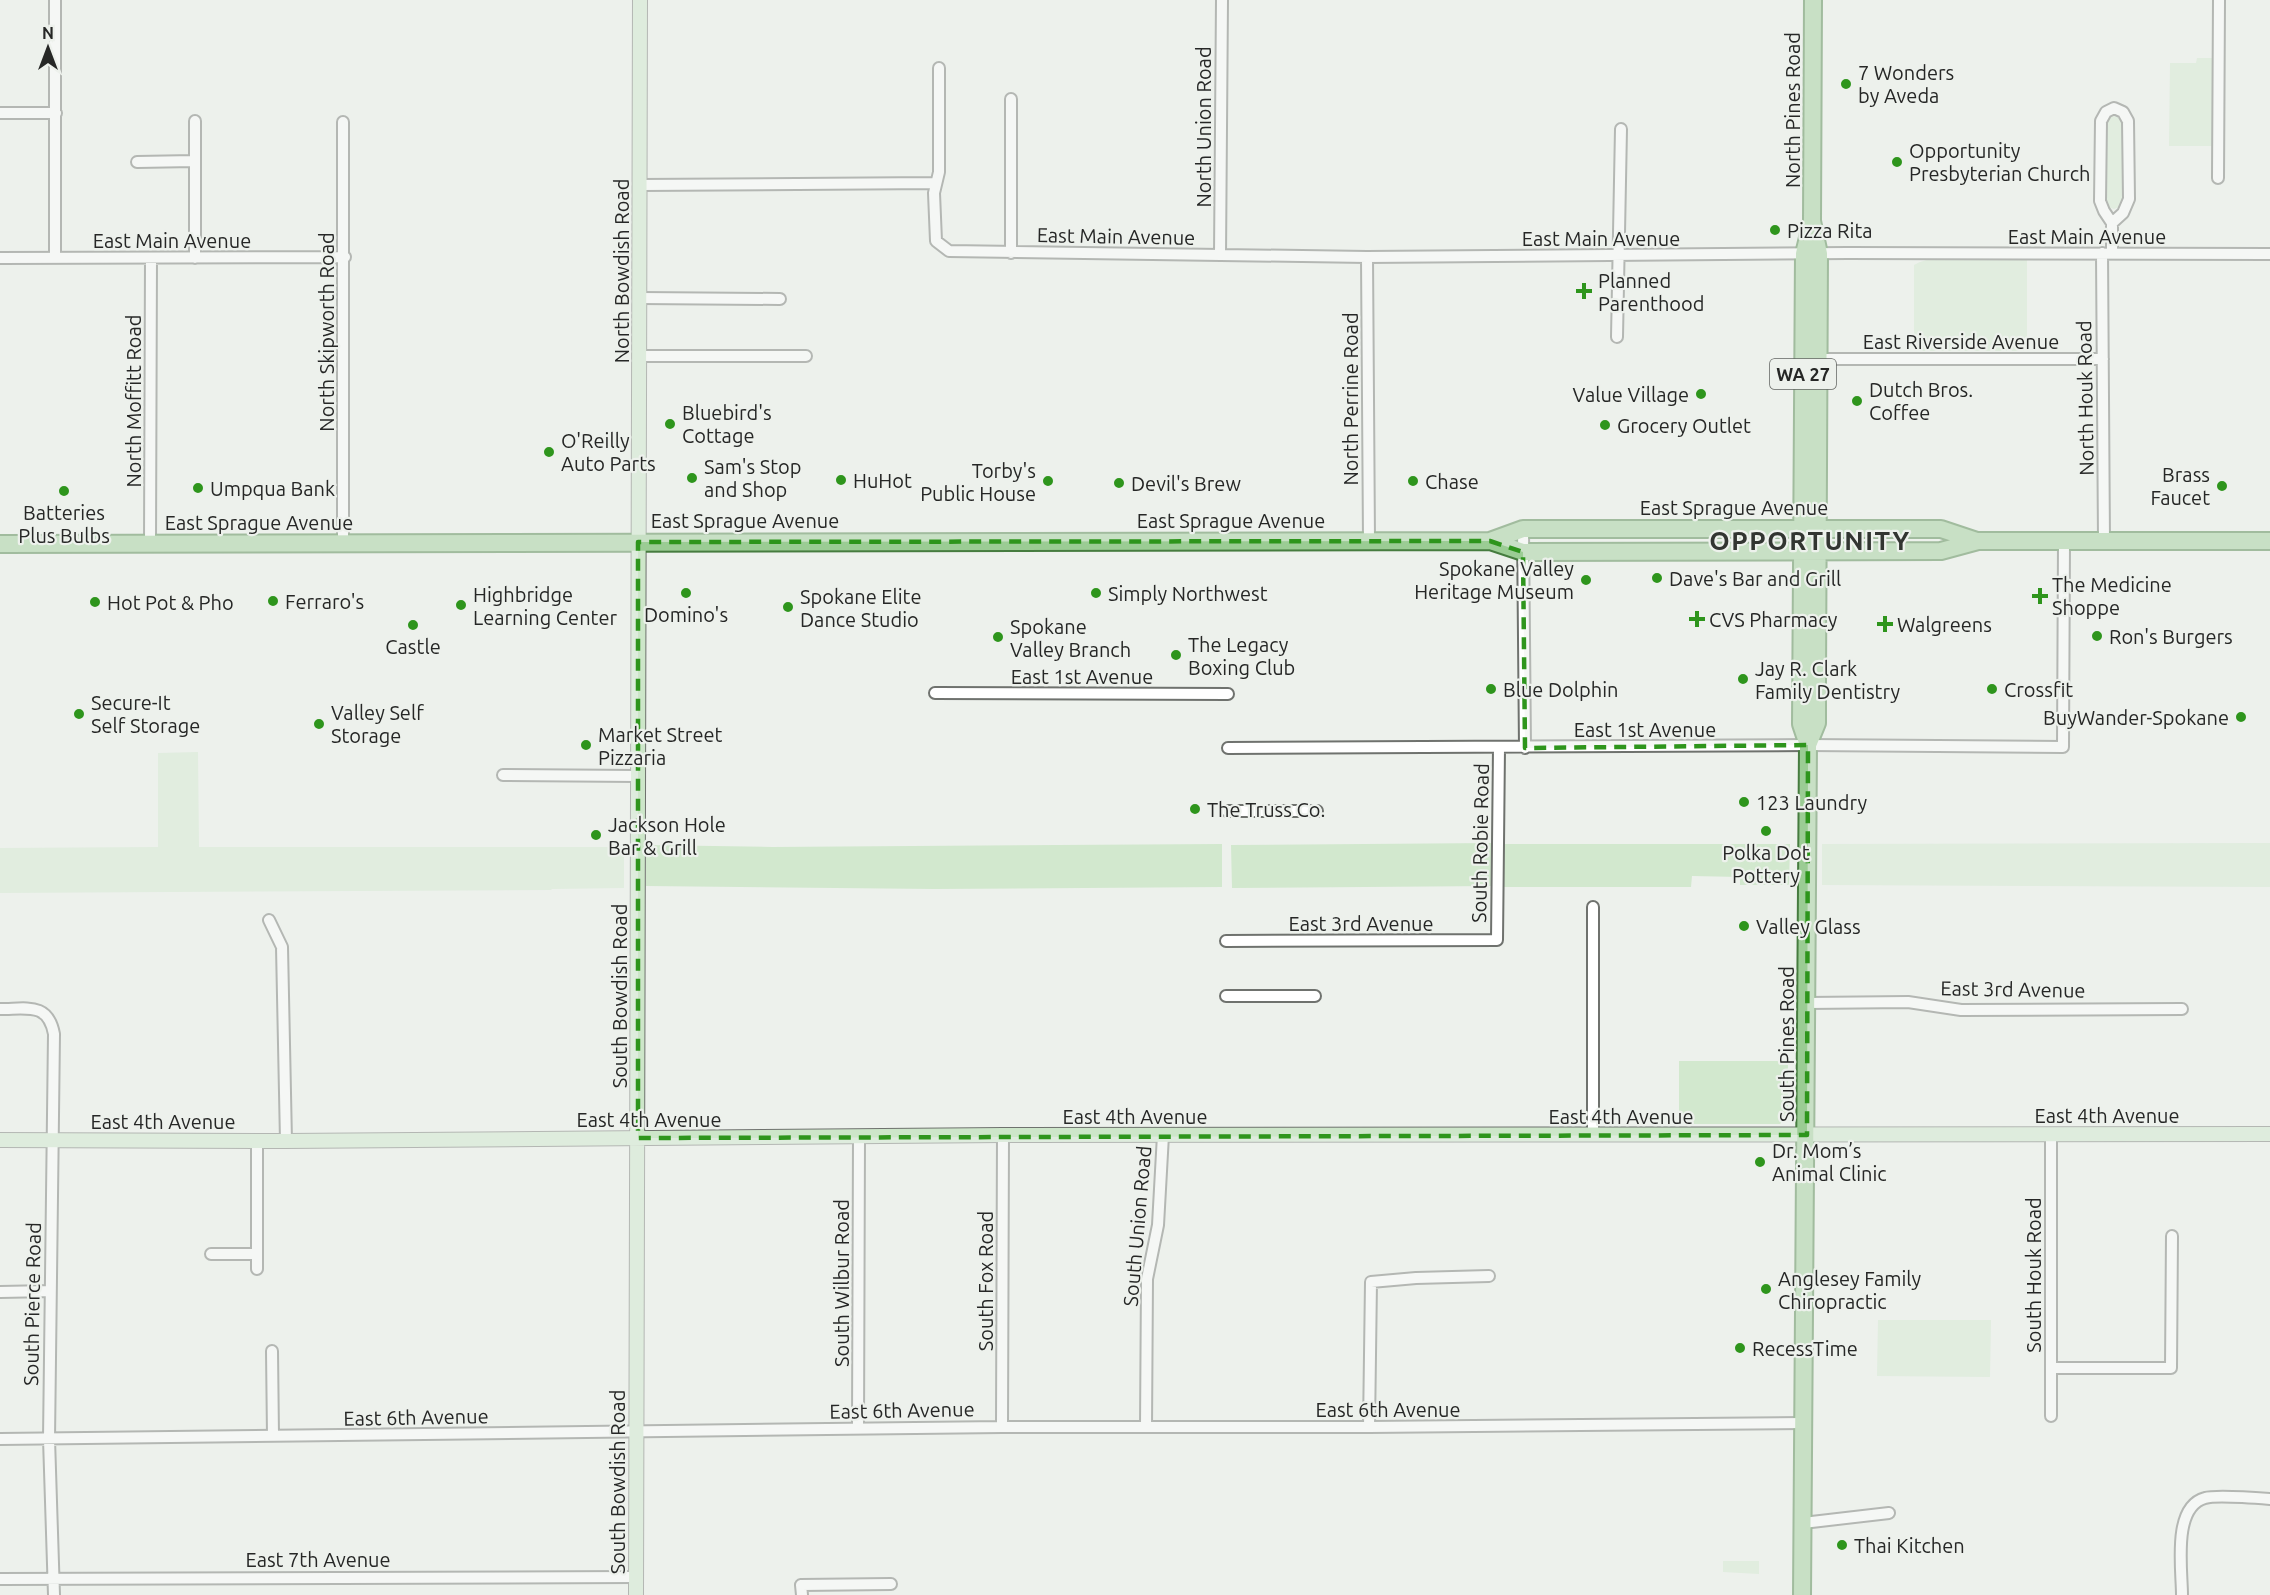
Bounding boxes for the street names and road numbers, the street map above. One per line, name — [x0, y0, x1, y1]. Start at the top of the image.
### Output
street label: North Pines Road — [1781, 32, 1804, 188]
street label: North Union Road — [1192, 46, 1215, 208]
street label: North Bowdish Road — [610, 179, 633, 363]
street label: East Main Avenue — [1037, 223, 1195, 249]
street label: East Main Avenue — [2008, 225, 2166, 248]
street label: East Main Avenue — [1522, 227, 1680, 250]
street label: East Main Avenue — [93, 229, 251, 252]
street label: North Skipworth Road — [315, 232, 338, 432]
street label: North Perrine Road — [1339, 312, 1362, 486]
street label: North Moffitt Road — [122, 315, 145, 488]
street label: North Houk Road — [2072, 320, 2098, 476]
street label: East Riverside Avenue — [1863, 330, 2059, 353]
road number: WA 27 — [1770, 359, 1836, 389]
street label: East Sprague Avenue — [1640, 496, 1828, 519]
street label: East Sprague Avenue — [651, 509, 839, 532]
street label: East Sprague Avenue — [1137, 509, 1325, 532]
street label: East Sprague Avenue — [165, 511, 353, 534]
street label: East 1st Avenue — [1011, 665, 1153, 688]
street label: East 1st Avenue — [1574, 718, 1716, 741]
street label: South Robie Road — [1467, 763, 1493, 923]
street label: South Bowdish Road — [608, 904, 631, 1088]
street label: East 3rd Avenue — [1288, 912, 1434, 935]
street label: South Pines Road — [1775, 966, 1798, 1122]
street label: East 3rd Avenue — [1940, 976, 2086, 1002]
street label: East 4th Avenue — [2034, 1104, 2180, 1127]
street label: East 4th Avenue — [1062, 1105, 1208, 1128]
street label: East 4th Avenue — [1548, 1105, 1694, 1128]
street label: East 4th Avenue — [576, 1108, 722, 1131]
street label: East 4th Avenue — [90, 1110, 236, 1133]
street label: South Union Road — [1119, 1145, 1155, 1307]
street label: South Houk Road — [2022, 1197, 2045, 1353]
street label: South Wilbur Road — [830, 1199, 853, 1367]
street label: South Fox Road — [974, 1211, 997, 1351]
street label: South Pierce Road — [19, 1222, 45, 1386]
street label: South Bowdish Road — [606, 1390, 629, 1574]
street label: East 6th Avenue — [829, 1397, 975, 1423]
street label: East 6th Avenue — [1315, 1398, 1461, 1421]
street label: East 6th Avenue — [343, 1404, 489, 1430]
street label: East 7th Avenue — [245, 1548, 391, 1571]

